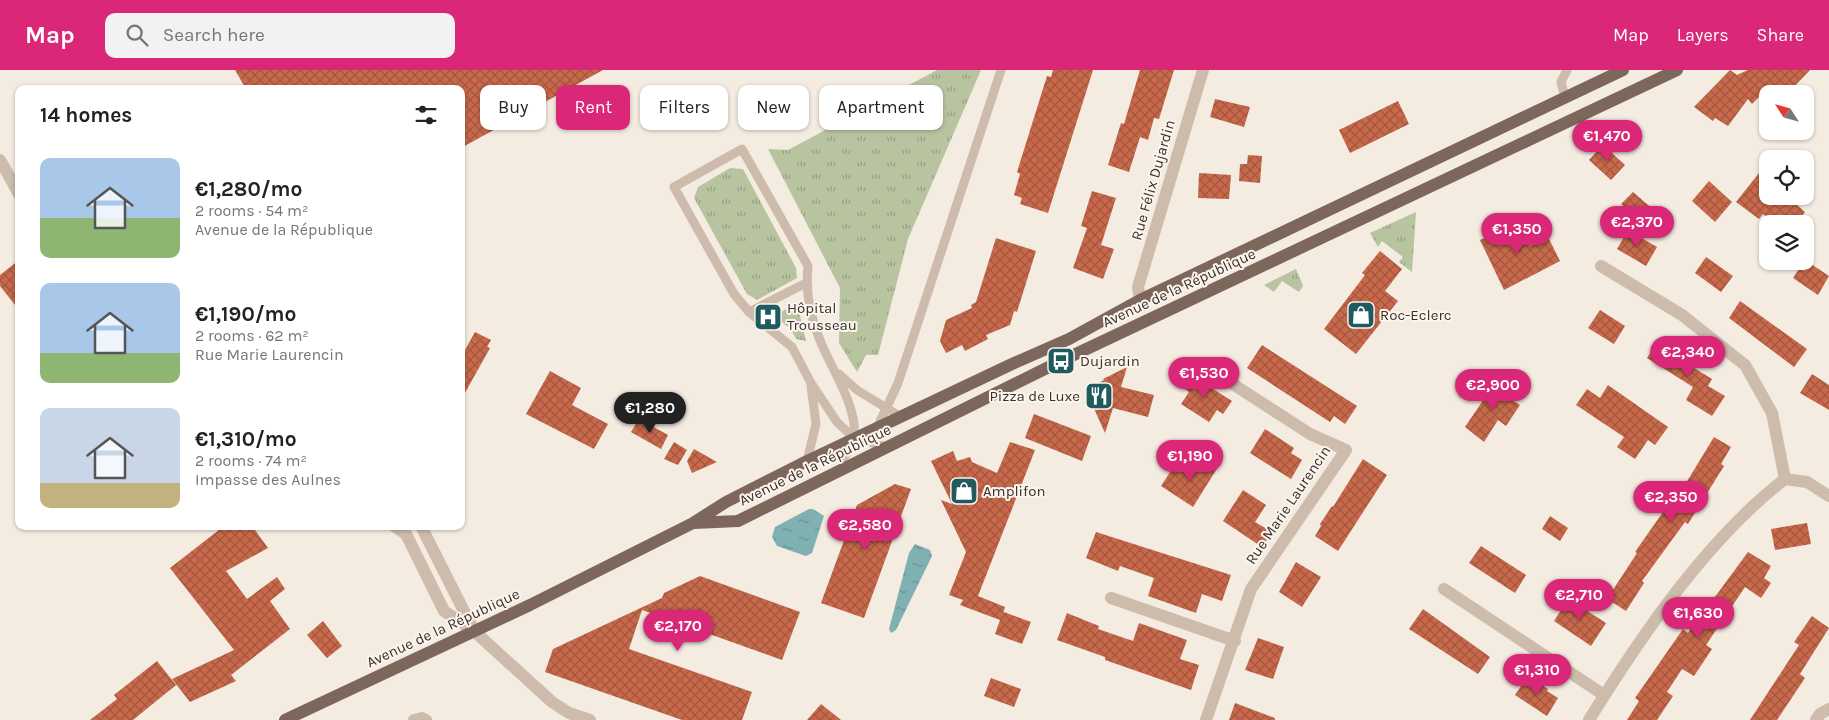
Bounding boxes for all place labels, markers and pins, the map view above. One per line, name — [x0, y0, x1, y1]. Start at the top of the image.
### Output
pin: €1,470 — [1566, 119, 1648, 162]
pin: €2,370 — [1596, 206, 1678, 248]
pin: €1,350 — [1476, 212, 1558, 255]
place label: Hôpital Trousseau — [787, 299, 857, 334]
shop icon: Roc-Eclerc — [1346, 300, 1376, 330]
hospital icon: Hôpital Trousseau — [753, 302, 783, 332]
place label: Roc-Eclerc — [1380, 306, 1452, 324]
pin: €2,340 — [1647, 336, 1729, 378]
bus stop icon: Dujardin — [1046, 346, 1076, 376]
place label: Dujardin — [1080, 352, 1140, 370]
pin: €1,530 — [1163, 356, 1245, 399]
pin: €2,900 — [1452, 368, 1534, 411]
restaurant icon: Pizza de Luxe — [1084, 381, 1114, 411]
place label: Pizza de Luxe — [990, 387, 1080, 405]
pin: €1,280 — [609, 392, 691, 434]
pin: €1,190 — [1149, 440, 1231, 482]
shop icon: Amplifon — [949, 476, 979, 506]
pin: €2,350 — [1630, 480, 1712, 523]
place label: Amplifon — [983, 482, 1045, 500]
pin: €2,580 — [824, 508, 906, 551]
pin: €2,710 — [1538, 578, 1620, 621]
pin: €1,630 — [1657, 596, 1739, 639]
pin: €2,170 — [637, 610, 719, 652]
pin: €1,310 — [1496, 654, 1578, 696]

